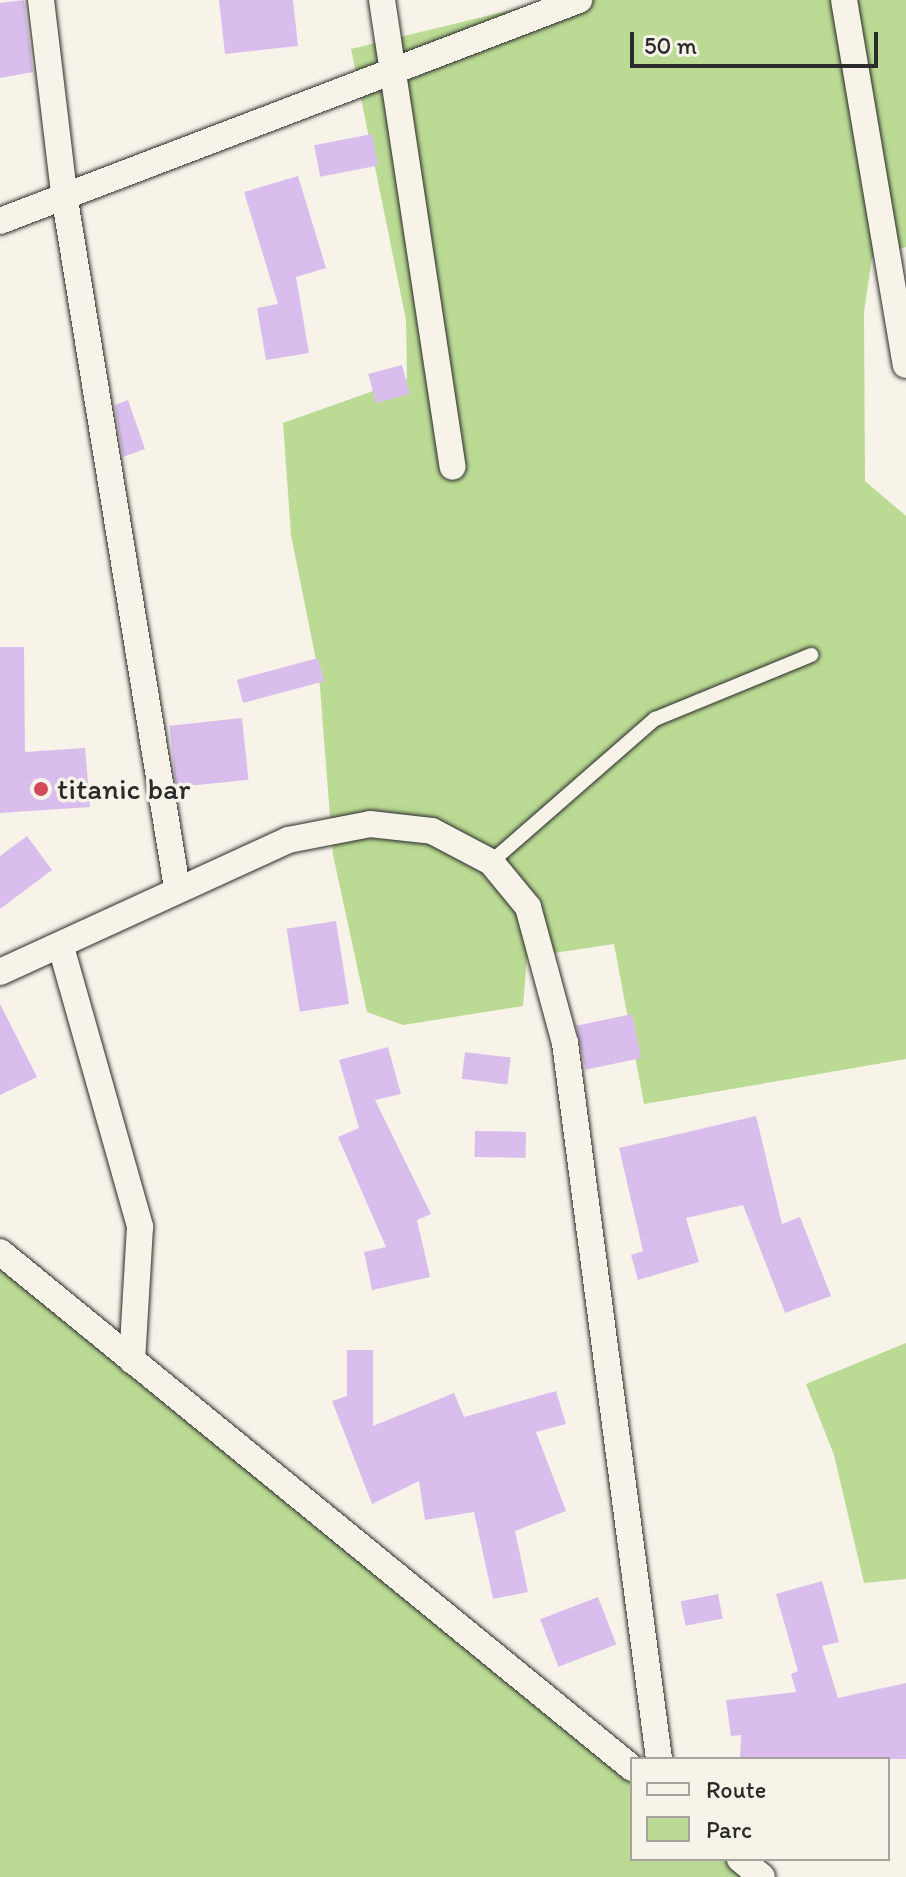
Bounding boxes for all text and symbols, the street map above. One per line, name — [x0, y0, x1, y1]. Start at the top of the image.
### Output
scale bar — [634, 16, 882, 66]
text: 50 m — [644, 31, 697, 60]
place label: titanic bar — [57, 771, 190, 807]
marker: titanic bar — [32, 780, 50, 798]
legend — [630, 1757, 890, 1861]
text: Route — [706, 1775, 766, 1804]
text: Parc — [706, 1815, 752, 1844]

